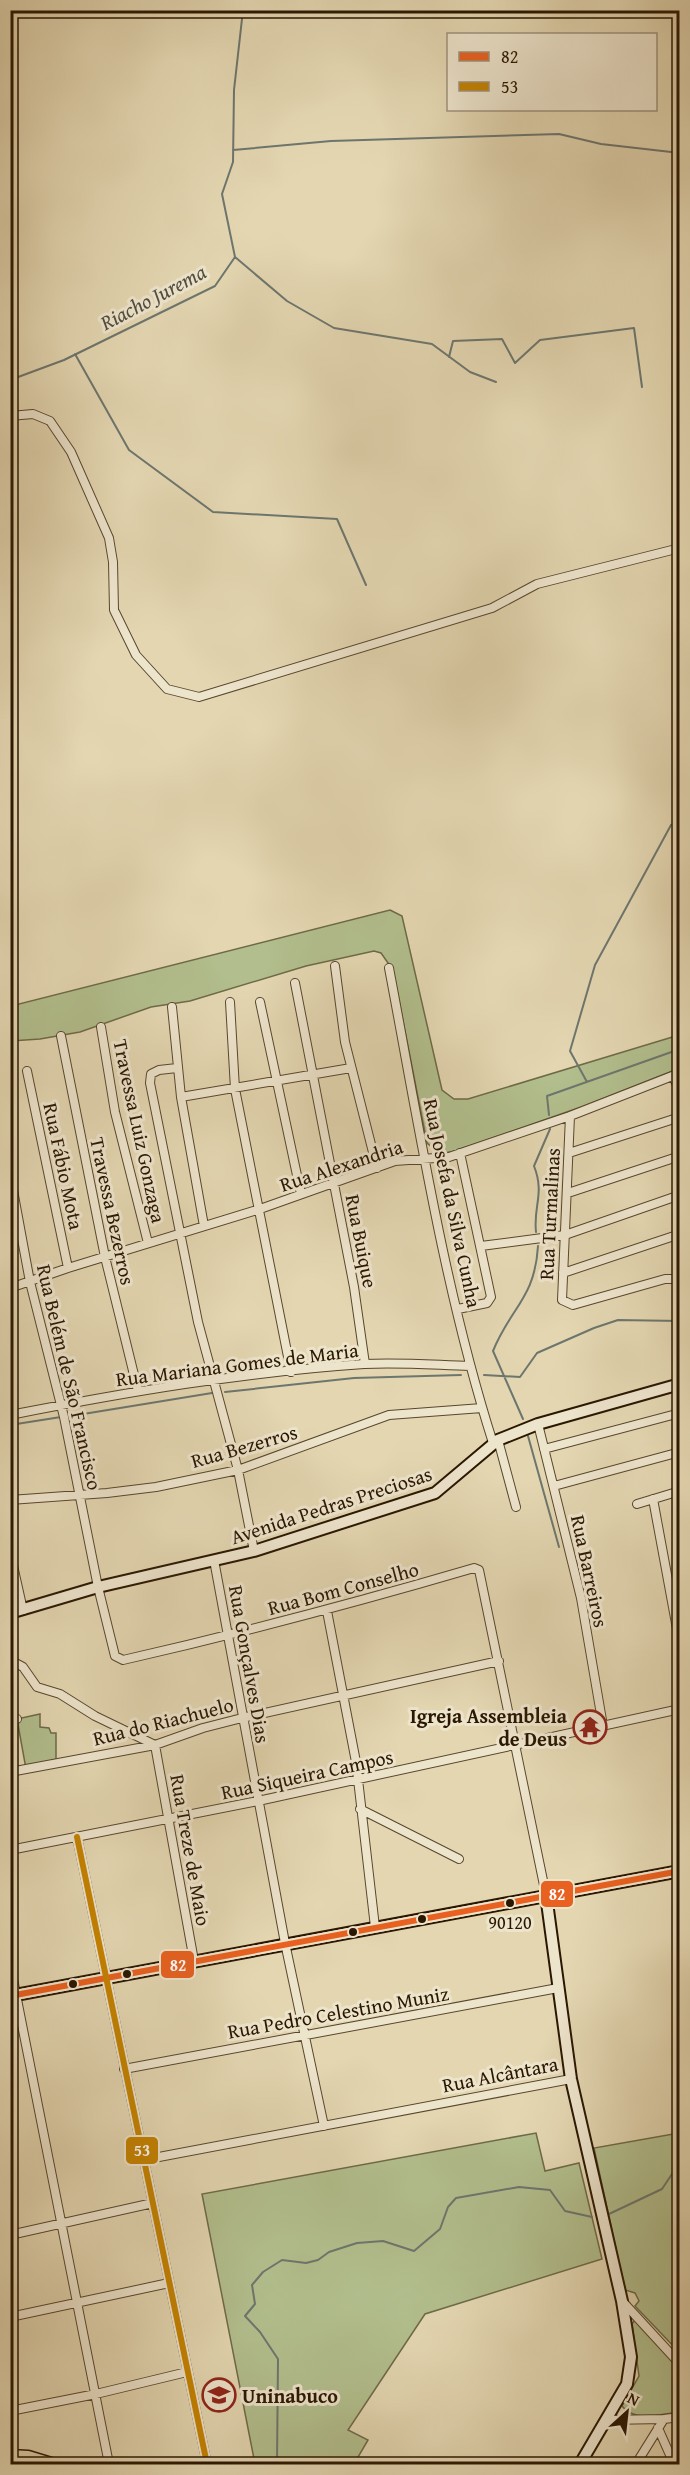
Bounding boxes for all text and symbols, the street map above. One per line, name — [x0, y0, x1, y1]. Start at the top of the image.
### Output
legend — [447, 33, 657, 111]
text: 82 — [501, 43, 518, 70]
text: 53 — [501, 73, 518, 100]
water label: Riacho Jurema — [94, 256, 212, 338]
street label: Travessa Luiz Gonzaga — [106, 1036, 174, 1226]
street label: Rua Josefa da Silva Cunha — [417, 1096, 489, 1311]
street label: Rua Fábio Mota — [36, 1100, 92, 1233]
street label: Rua Alexandria — [276, 1131, 407, 1199]
street label: Travessa Bezerros — [83, 1135, 143, 1288]
street label: Rua Turmalinas — [531, 1147, 567, 1281]
street label: Rua Buique — [339, 1192, 385, 1290]
street label: Rua Belém de São Francisco — [30, 1261, 110, 1493]
street label: Rua Mariana Gomes de Maria — [114, 1335, 360, 1393]
street label: Rua Bezerros — [187, 1417, 301, 1475]
street label: Avenida Pedras Preciosas — [227, 1459, 435, 1551]
street label: Rua Barreiros — [564, 1512, 616, 1630]
street label: Rua Bom Conselho — [264, 1554, 422, 1622]
street label: Rua Gonçalves Dias — [222, 1583, 278, 1745]
street label: Rua do Riachuelo — [90, 1690, 236, 1752]
place label: Igreja Assembleia de Deus — [410, 1701, 568, 1753]
temple icon: Igreja Assembleia de Deus — [572, 1709, 608, 1745]
street label: Rua Siqueira Campos — [218, 1742, 396, 1806]
street label: Rua Treze de Maio — [163, 1772, 219, 1928]
line badge: 82 — [540, 1880, 574, 1908]
text: 82 — [549, 1882, 565, 1906]
marker: 90120 — [504, 1897, 516, 1909]
place label: 90120 — [488, 1909, 532, 1936]
unlabelled marker — [416, 1913, 428, 1925]
unlabelled marker — [347, 1926, 359, 1938]
line badge: 82 — [160, 1950, 195, 1979]
text: 82 — [170, 1953, 186, 1977]
unlabelled marker — [121, 1968, 133, 1980]
unlabelled marker — [67, 1978, 79, 1990]
street label: Rua Pedro Celestino Muniz — [225, 1978, 451, 2046]
street label: Rua Alcântara — [440, 2048, 561, 2099]
line badge: 53 — [125, 2136, 159, 2165]
text: 53 — [134, 2138, 150, 2162]
school or university icon: Uninabuco — [201, 2377, 237, 2413]
place label: Uninabuco — [242, 2381, 338, 2410]
north arrow — [597, 2382, 657, 2442]
text: N — [624, 2386, 644, 2412]

